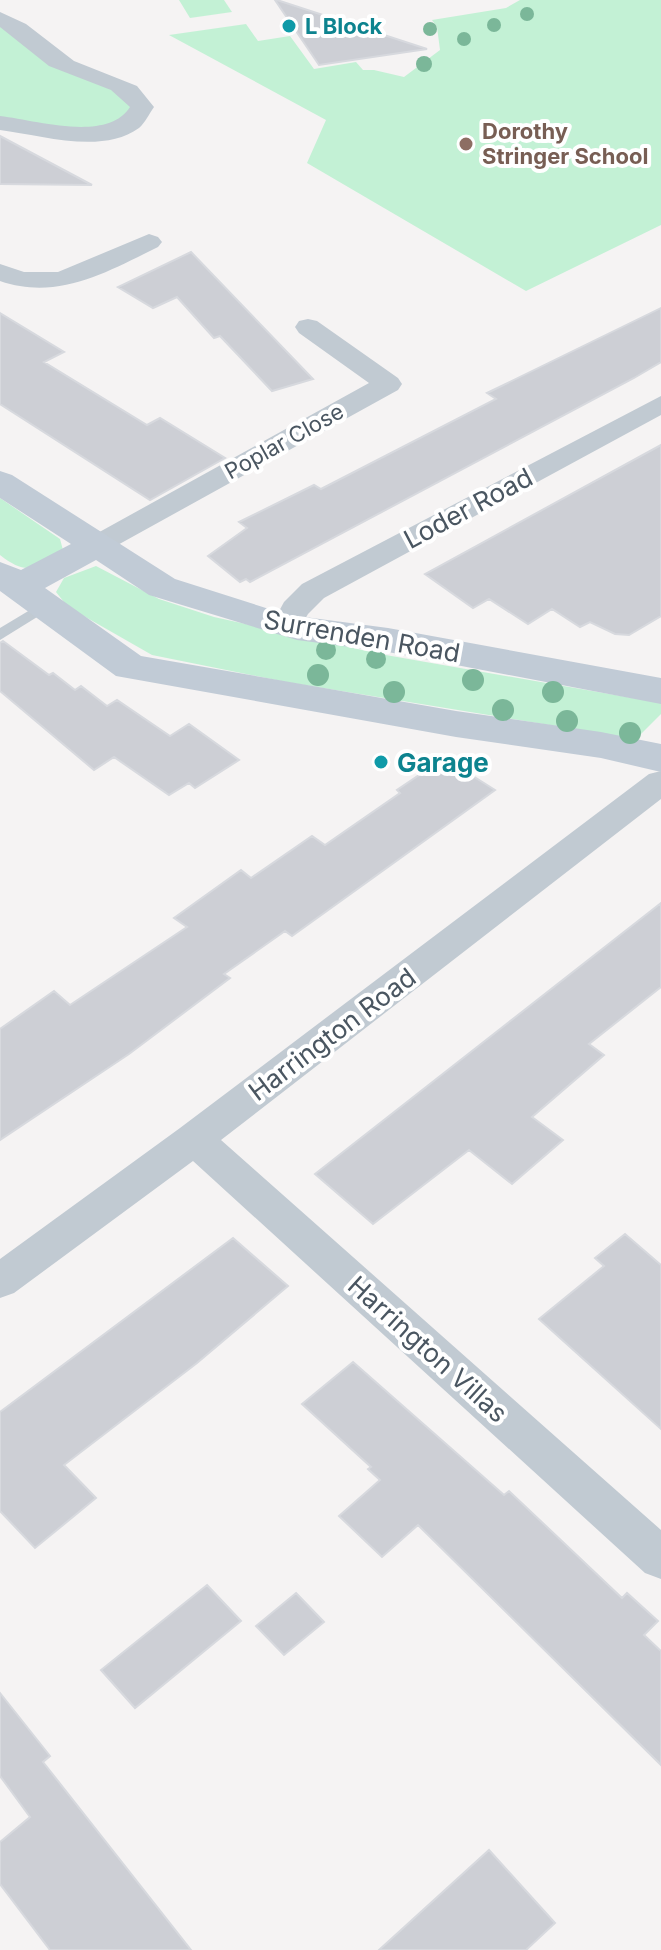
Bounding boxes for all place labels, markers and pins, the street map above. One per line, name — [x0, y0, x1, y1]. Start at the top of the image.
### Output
place label: L Block — [305, 13, 383, 39]
marker: L Block — [280, 17, 298, 35]
place label: Dorothy Stringer School — [482, 118, 648, 169]
marker: Dorothy Stringer School — [457, 135, 475, 153]
place label: Garage — [397, 747, 489, 778]
marker: Garage — [372, 753, 390, 771]

